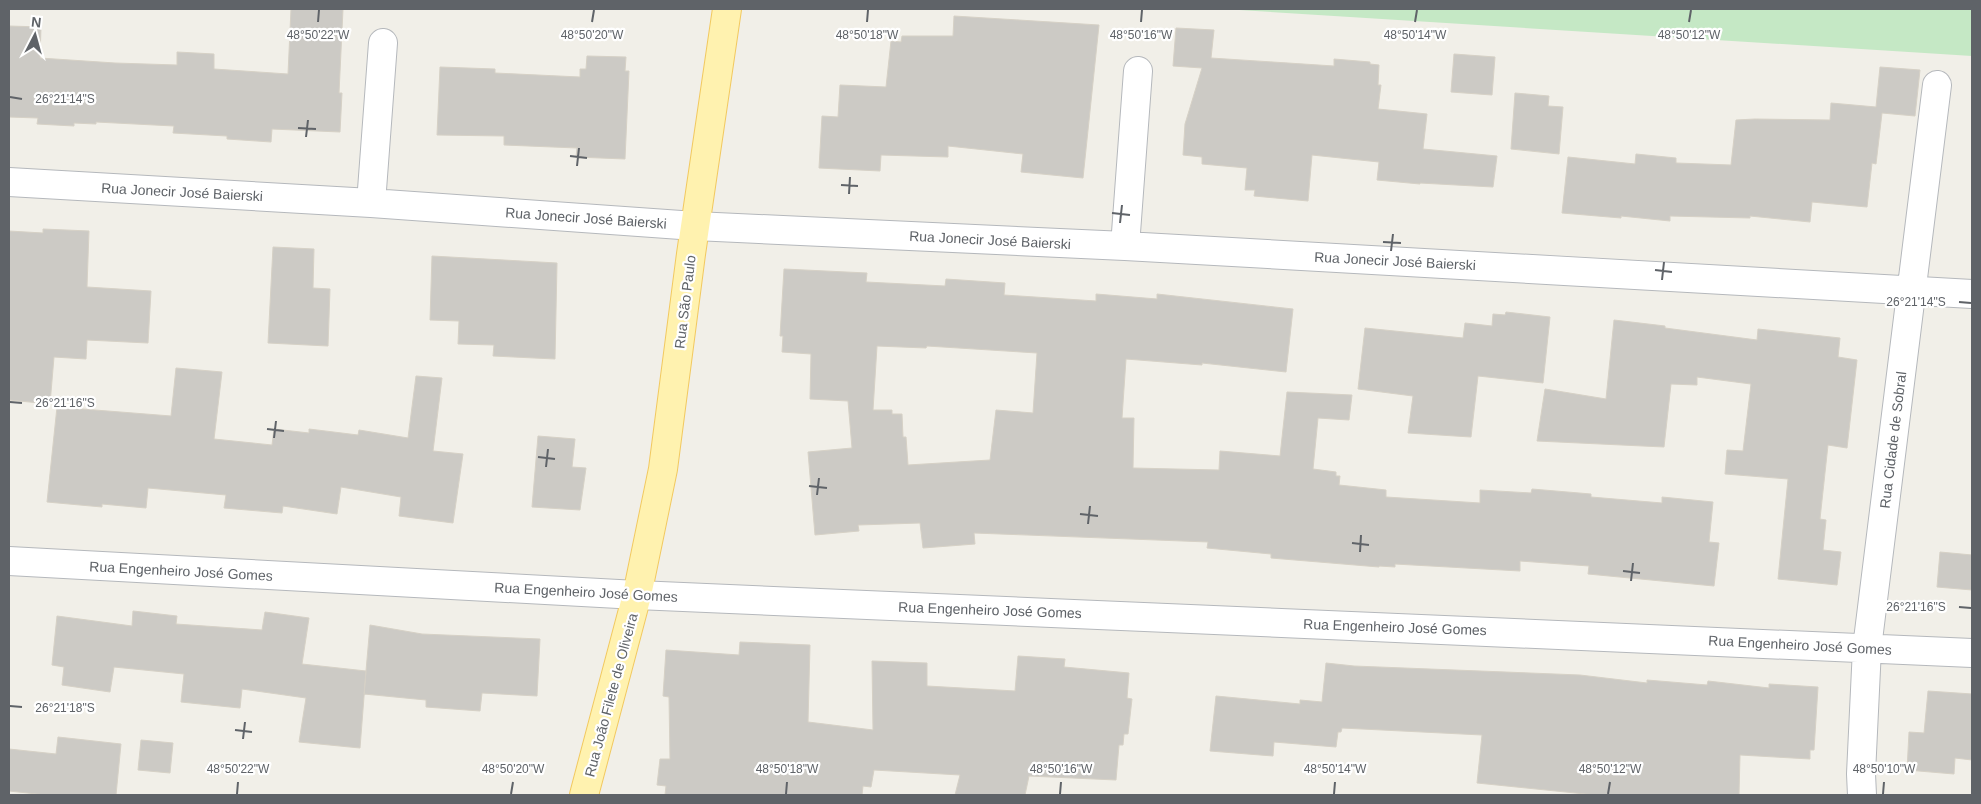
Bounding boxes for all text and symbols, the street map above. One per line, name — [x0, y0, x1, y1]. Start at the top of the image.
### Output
north arrow — [10, 10, 60, 60]
text: N — [30, 14, 42, 31]
text: 48°50'22"W — [287, 28, 350, 42]
text: 48°50'20"W — [561, 28, 624, 42]
text: 48°50'18"W — [836, 28, 899, 42]
text: 48°50'16"W — [1110, 28, 1173, 42]
text: 48°50'14"W — [1384, 28, 1447, 42]
text: 48°50'12"W — [1658, 28, 1721, 42]
text: 26°21'14"S — [35, 92, 95, 106]
street label: Rua Jonecir José Baierski — [101, 180, 263, 204]
street label: Rua Jonecir José Baierski — [505, 204, 667, 232]
street label: Rua Jonecir José Baierski — [909, 228, 1071, 252]
street label: Rua Jonecir José Baierski — [1314, 249, 1476, 273]
street label: Rua São Paulo — [671, 254, 699, 350]
text: 26°21'14"S — [1886, 295, 1946, 309]
street label: Rua Cidade de Sobral — [1877, 371, 1909, 509]
text: 26°21'16"S — [35, 396, 95, 410]
street label: Rua Engenheiro José Gomes — [89, 558, 273, 584]
street label: Rua Engenheiro José Gomes — [494, 579, 678, 605]
street label: Rua Engenheiro José Gomes — [898, 599, 1082, 621]
text: 26°21'16"S — [1886, 600, 1946, 614]
street label: Rua João Filete de Oliveira — [581, 611, 641, 779]
street label: Rua Engenheiro José Gomes — [1303, 616, 1487, 638]
street label: Rua Engenheiro José Gomes — [1708, 632, 1892, 658]
text: 26°21'18"S — [35, 701, 95, 715]
text: 48°50'22"W — [207, 762, 270, 776]
text: 48°50'20"W — [482, 762, 545, 776]
text: 48°50'18"W — [756, 762, 819, 776]
text: 48°50'16"W — [1030, 762, 1093, 776]
text: 48°50'14"W — [1304, 762, 1367, 776]
text: 48°50'12"W — [1579, 762, 1642, 776]
text: 48°50'10"W — [1853, 762, 1916, 776]

